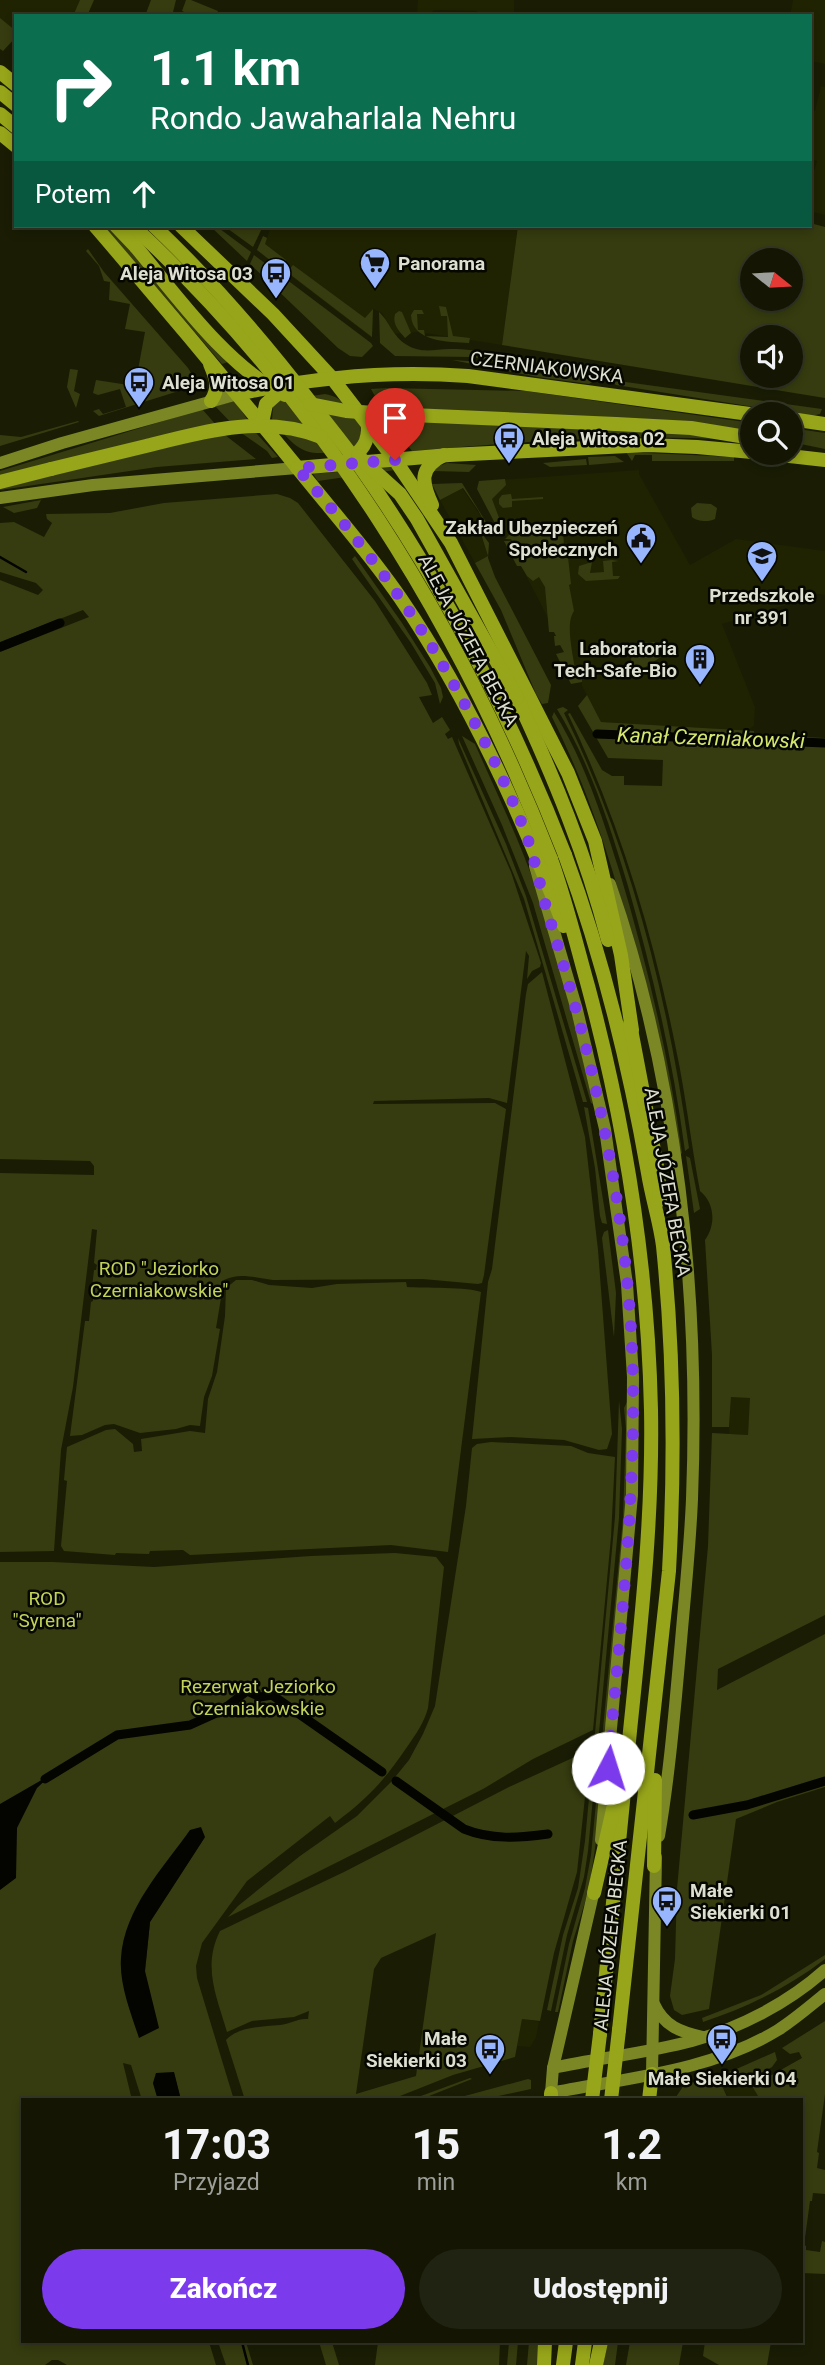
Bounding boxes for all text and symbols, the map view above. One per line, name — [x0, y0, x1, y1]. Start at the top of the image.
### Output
text: 1.1 km — [150, 40, 301, 97]
icon: right — [35, 42, 126, 133]
text: Rondo Jawaharlala Nehru — [150, 99, 516, 137]
icon: ahead — [125, 175, 163, 213]
text: Potem — [35, 179, 111, 209]
supermarket icon: Panorama — [358, 246, 392, 290]
north arrow — [740, 248, 803, 312]
map controls — [740, 248, 803, 465]
place label: Panorama — [398, 252, 485, 275]
bus stop icon: Aleja Witosa 03 — [259, 256, 293, 300]
place label: Aleja Witosa 03 — [120, 262, 253, 285]
button: sound — [740, 325, 803, 388]
street label: CZERNIAKOWSKA — [469, 347, 626, 388]
bus stop icon: Aleja Witosa 01 — [122, 365, 156, 409]
place label: Aleja Witosa 01 — [162, 371, 295, 394]
pin — [365, 388, 425, 460]
icon: arrive — [376, 399, 414, 437]
button: search — [740, 402, 803, 465]
bus stop icon: Aleja Witosa 02 — [492, 421, 526, 465]
place label: Aleja Witosa 02 — [532, 427, 665, 450]
place label: Zakład Ubezpieczeń Społecznych — [445, 516, 618, 561]
public building icon: Zakład Ubezpieczeń Społecznych — [624, 521, 658, 565]
school or university icon: Przedszkole nr 391 — [745, 539, 779, 583]
street label: ALEJA JÓZEFA BECKA — [413, 550, 524, 731]
place label: Przedszkole nr 391 — [709, 584, 815, 629]
place label: Laboratoria Tech-Safe-Bio — [554, 637, 677, 682]
building icon: Laboratoria Tech-Safe-Bio — [683, 642, 717, 686]
water label: Kanał Czerniakowski — [617, 723, 805, 753]
street label: ALEJA JÓZEFA BECKA — [640, 1086, 696, 1279]
park label: ROD "Jeziorko Czerniakowskie" — [90, 1257, 228, 1302]
park label: ROD "Syrena" — [13, 1587, 82, 1632]
park label: Rezerwat Jeziorko Czerniakowskie — [180, 1675, 336, 1720]
position arrow — [571, 1731, 645, 1805]
street label: ALEJA JÓZEFA BECKA — [589, 1838, 632, 2032]
place label: Małe Siekierki 01 — [690, 1879, 791, 1924]
bus stop icon: Małe Siekierki 01 — [650, 1884, 684, 1928]
bus stop icon: Małe Siekierki 04 — [705, 2022, 739, 2066]
place label: Małe Siekierki 03 — [366, 2027, 467, 2072]
bus stop icon: Małe Siekierki 03 — [473, 2032, 507, 2076]
place label: Małe Siekierki 04 — [648, 2067, 796, 2090]
text: 17:03 — [162, 2120, 271, 2169]
text: 15 — [412, 2120, 460, 2169]
text: 1.2 — [601, 2120, 662, 2169]
text: Przyjazd — [173, 2169, 260, 2196]
text: min — [417, 2169, 455, 2196]
text: km — [616, 2169, 648, 2196]
button: Zakończ — [42, 2249, 405, 2329]
button: Udostępnij — [419, 2249, 782, 2329]

